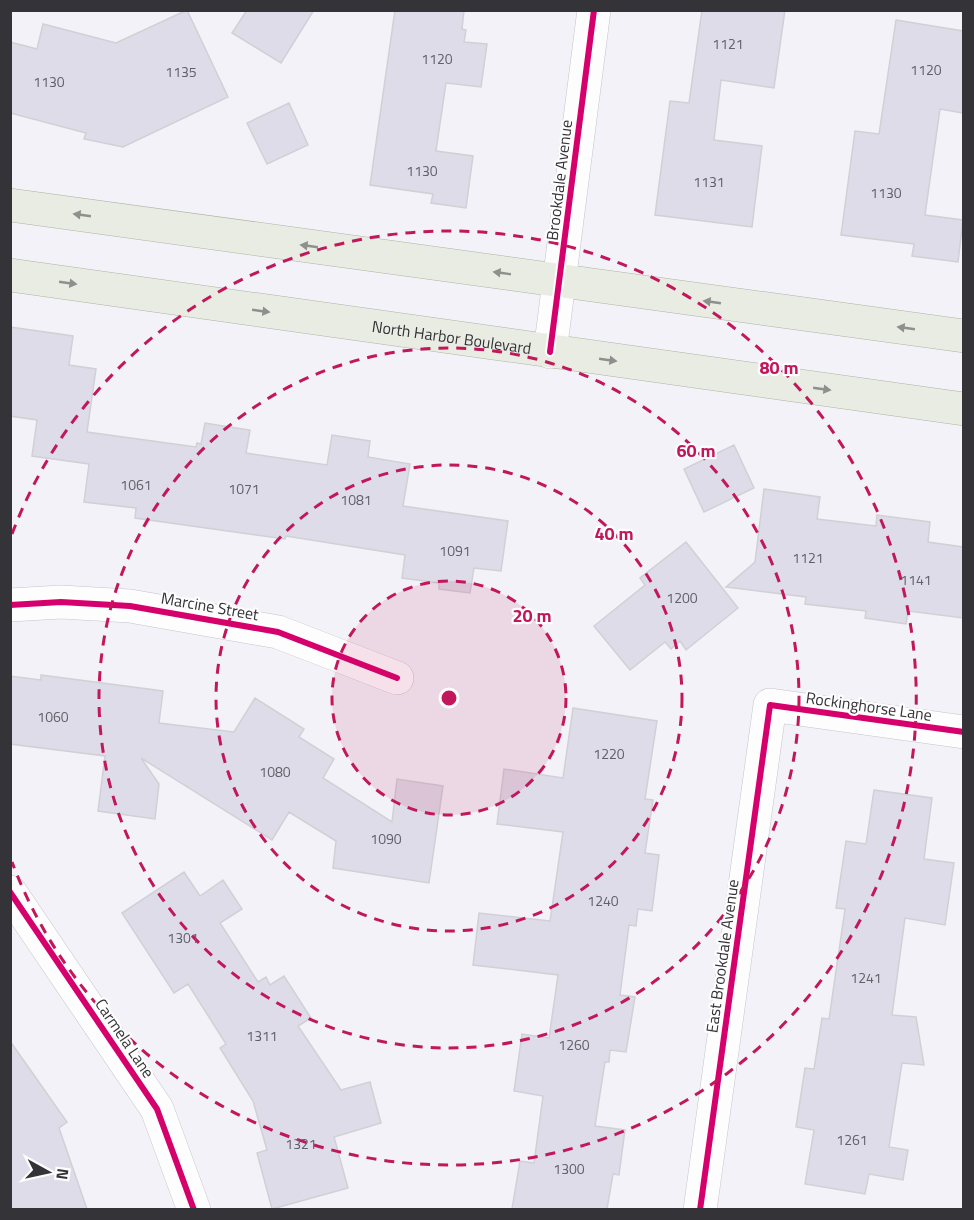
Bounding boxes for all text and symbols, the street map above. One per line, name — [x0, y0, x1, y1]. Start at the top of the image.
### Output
house number: 1121 — [712, 33, 744, 54]
house number: 1120 — [421, 48, 453, 69]
house number: 1120 — [910, 59, 942, 80]
house number: 1135 — [165, 61, 197, 82]
house number: 1130 — [33, 71, 65, 92]
street label: Brookdale Avenue — [540, 118, 578, 242]
house number: 1130 — [406, 160, 438, 181]
house number: 1131 — [693, 171, 725, 192]
house number: 1130 — [870, 182, 902, 203]
one-way arrow — [73, 210, 92, 219]
one-way arrow — [299, 242, 318, 251]
one-way arrow — [492, 269, 511, 278]
one-way arrow — [59, 278, 78, 287]
one-way arrow — [703, 297, 722, 307]
one-way arrow — [252, 306, 271, 315]
street label: North Harbor Boulevard — [370, 314, 533, 360]
one-way arrow — [896, 323, 915, 333]
text: 80 m — [759, 354, 799, 381]
one-way arrow — [599, 355, 618, 364]
one-way arrow — [813, 385, 832, 394]
text: 60 m — [676, 437, 716, 464]
house number: 1061 — [120, 474, 152, 495]
house number: 1071 — [228, 478, 260, 499]
house number: 1081 — [340, 489, 372, 510]
text: 40 m — [594, 520, 634, 547]
house number: 1091 — [439, 540, 471, 561]
house number: 1121 — [792, 547, 824, 568]
house number: 1141 — [900, 569, 932, 590]
street label: Marcine Street — [159, 586, 261, 626]
house number: 1200 — [666, 587, 698, 608]
text: 20 m — [512, 602, 552, 629]
street label: Rockinghorse Lane — [804, 685, 934, 727]
centre of rings — [439, 688, 459, 708]
house number: 1060 — [37, 706, 69, 727]
house number: 1220 — [593, 743, 625, 764]
house number: 1080 — [259, 761, 291, 782]
house number: 1090 — [370, 828, 402, 849]
street label: East Brookdale Avenue — [699, 878, 745, 1034]
house number: 1240 — [587, 890, 619, 911]
house number: 1301 — [167, 927, 199, 948]
house number: 1241 — [850, 967, 882, 988]
street label: Carmela Lane — [90, 993, 160, 1083]
house number: 1311 — [246, 1025, 278, 1046]
house number: 1260 — [558, 1034, 590, 1055]
house number: 1261 — [836, 1129, 868, 1150]
house number: 1321 — [285, 1133, 317, 1154]
north arrow — [18, 1142, 78, 1202]
house number: 1300 — [553, 1158, 585, 1179]
text: N — [50, 1167, 76, 1181]

